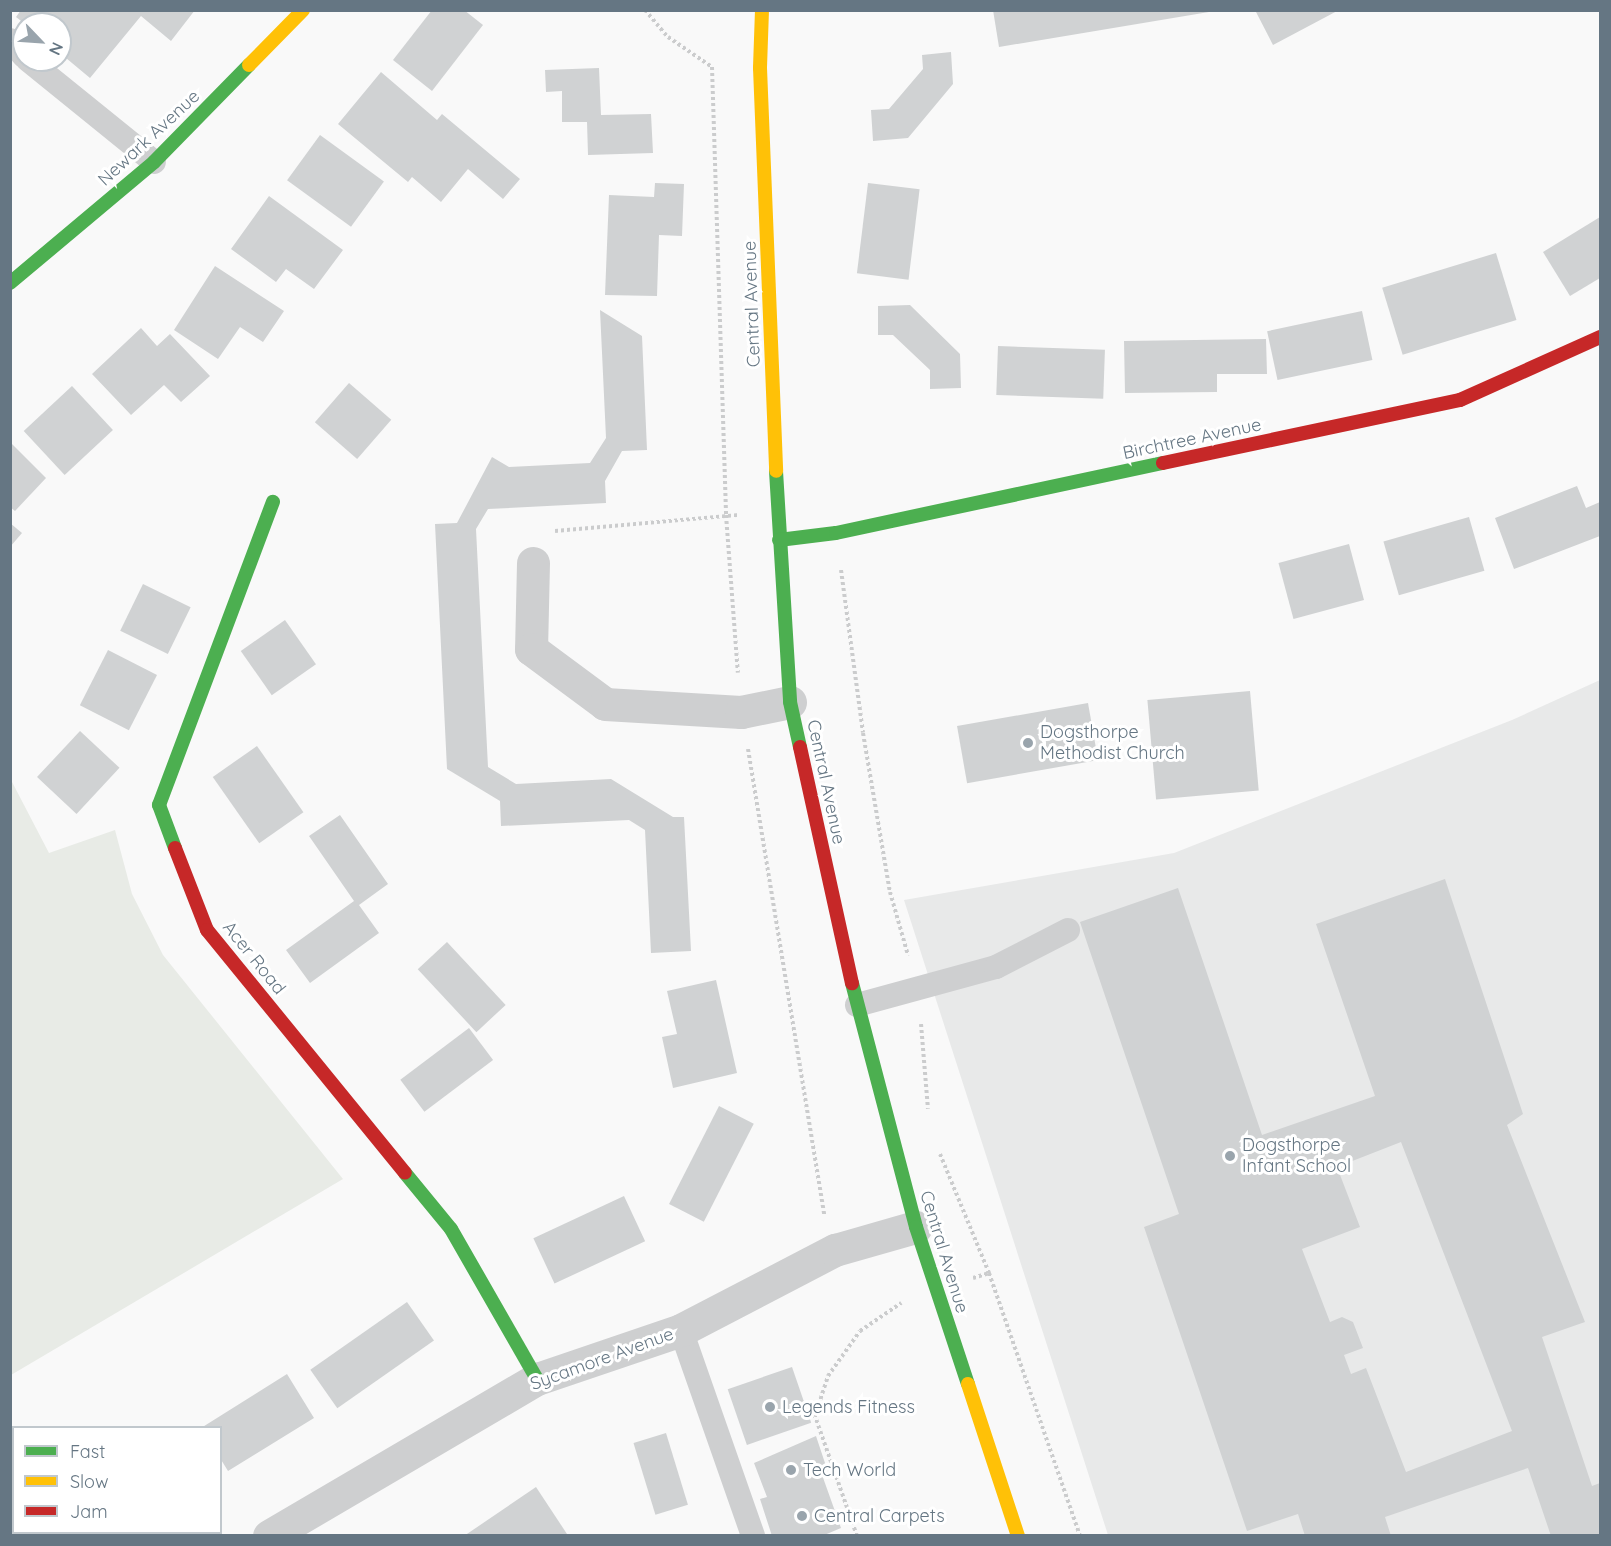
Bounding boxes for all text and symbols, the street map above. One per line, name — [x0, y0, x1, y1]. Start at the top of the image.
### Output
north arrow — [12, 12, 72, 72]
text: N — [45, 39, 68, 58]
street label: Newark Avenue — [94, 85, 204, 191]
street label: Central Avenue — [739, 240, 765, 368]
street label: Birchtree Avenue — [1121, 414, 1263, 464]
street label: Central Avenue — [802, 718, 850, 846]
place label: Dogsthorpe Methodist Church — [1040, 722, 1185, 764]
marker: Dogsthorpe Methodist Church — [1021, 736, 1035, 750]
street label: Acer Road — [218, 917, 290, 999]
place label: Dogsthorpe Infant School — [1242, 1135, 1351, 1178]
marker: Dogsthorpe Infant School — [1223, 1149, 1237, 1163]
street label: Central Avenue — [915, 1188, 973, 1316]
street label: Sycamore Avenue — [527, 1323, 677, 1395]
place label: Legends Fitness — [782, 1396, 915, 1418]
marker: Legends Fitness — [763, 1400, 777, 1414]
legend — [12, 1426, 222, 1534]
text: Fast — [70, 1440, 105, 1463]
place label: Tech World — [803, 1459, 896, 1481]
marker: Tech World — [784, 1463, 798, 1477]
text: Slow — [70, 1470, 108, 1493]
text: Jam — [70, 1500, 108, 1523]
place label: Central Carpets — [814, 1505, 945, 1527]
marker: Central Carpets — [795, 1509, 809, 1523]

